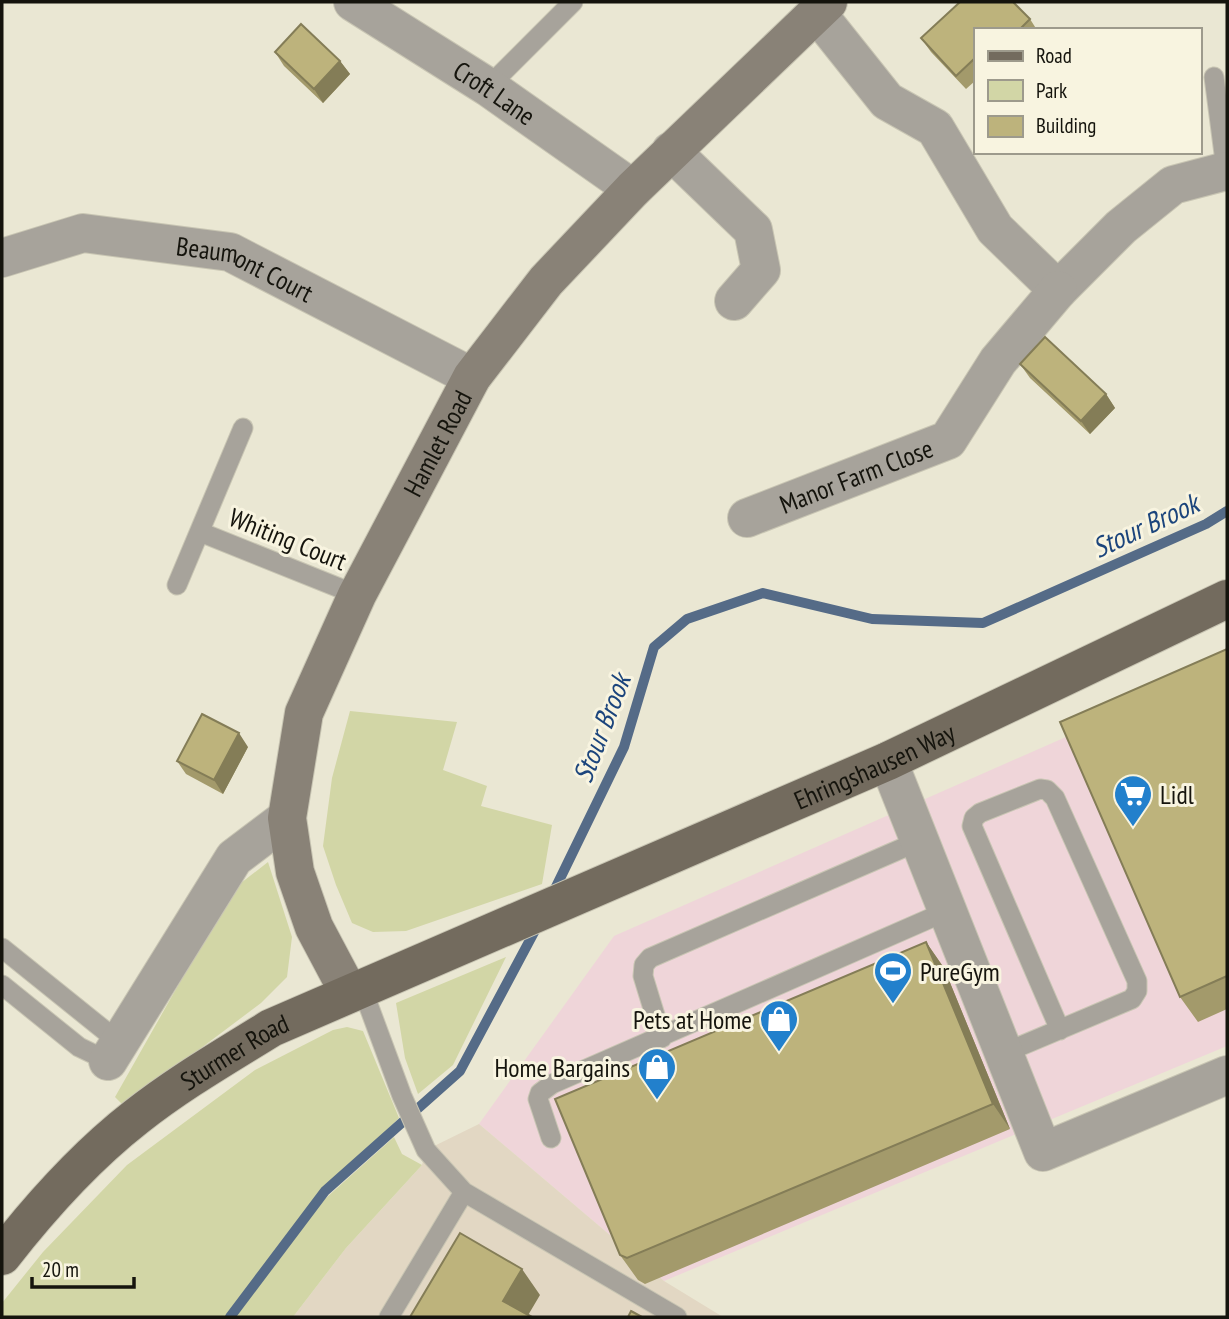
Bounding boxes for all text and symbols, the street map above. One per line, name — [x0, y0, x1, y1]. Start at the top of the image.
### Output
legend — [974, 28, 1201, 154]
text: Road — [1036, 42, 1072, 69]
street label: Croft Lane — [448, 53, 542, 132]
text: Park — [1036, 77, 1067, 104]
text: Building — [1036, 112, 1096, 139]
street label: Beaumont Court — [175, 229, 319, 309]
street label: Hamlet Road — [396, 384, 479, 502]
street label: Manor Farm Close — [775, 431, 937, 520]
water label: Stour Brook — [1086, 483, 1207, 566]
street label: Whiting Court — [224, 500, 352, 578]
water label: Stour Brook — [563, 666, 640, 787]
street label: Ehringshausen Way — [789, 715, 960, 816]
supermarket icon: Lidl — [1112, 773, 1154, 828]
place label: Lidl — [1160, 778, 1194, 811]
sports icon: PureGym — [872, 950, 914, 1005]
place label: PureGym — [920, 955, 1000, 988]
shop icon: Pets at Home — [758, 998, 800, 1053]
place label: Pets at Home — [633, 1003, 752, 1036]
street label: Sturmer Road — [174, 1006, 294, 1097]
shop icon: Home Bargains — [636, 1046, 678, 1101]
place label: Home Bargains — [494, 1051, 630, 1084]
scale bar — [32, 1246, 133, 1290]
text: 20 m — [42, 1256, 79, 1283]

